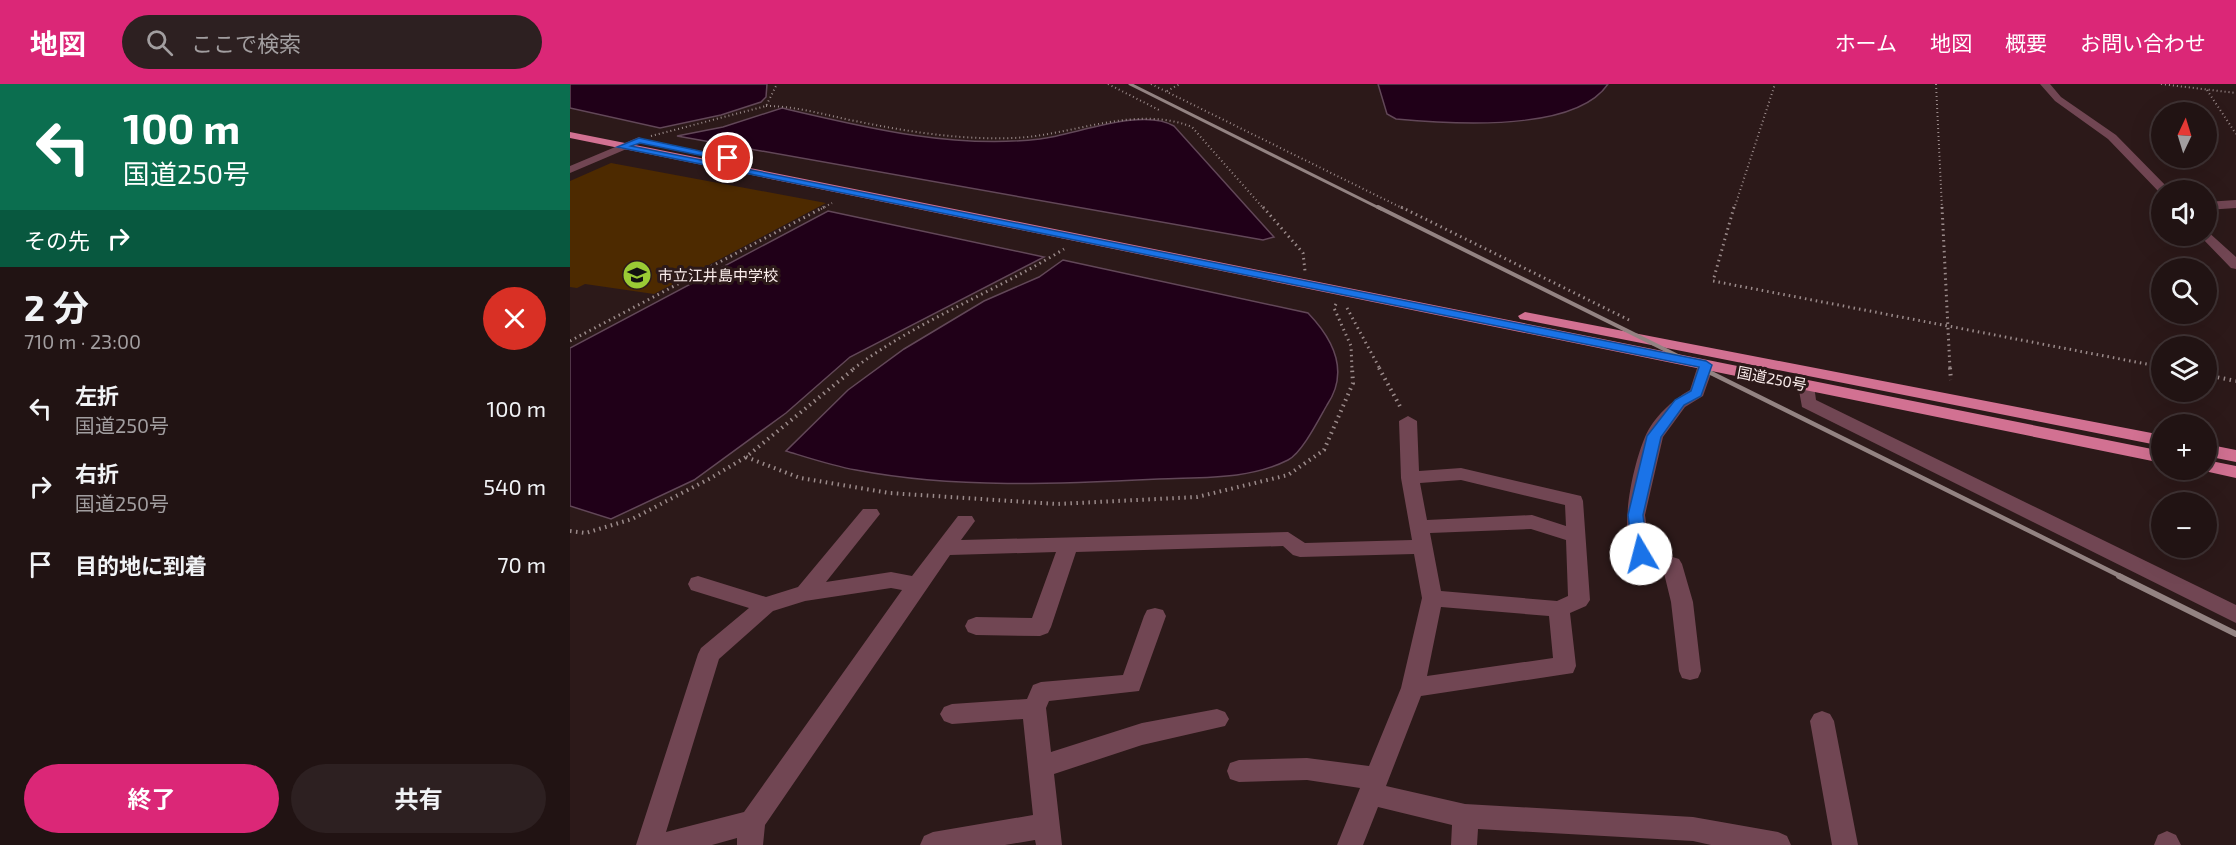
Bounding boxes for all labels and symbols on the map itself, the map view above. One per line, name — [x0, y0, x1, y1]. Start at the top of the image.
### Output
north arrow — [2151, 102, 2217, 168]
pin — [702, 132, 753, 183]
school or university icon: 市立江井島中学校 — [621, 259, 653, 291]
place label: 市立江井島中学校 — [658, 266, 778, 284]
street label: 国道250号 — [1736, 362, 1808, 394]
position arrow — [1609, 522, 1673, 586]

